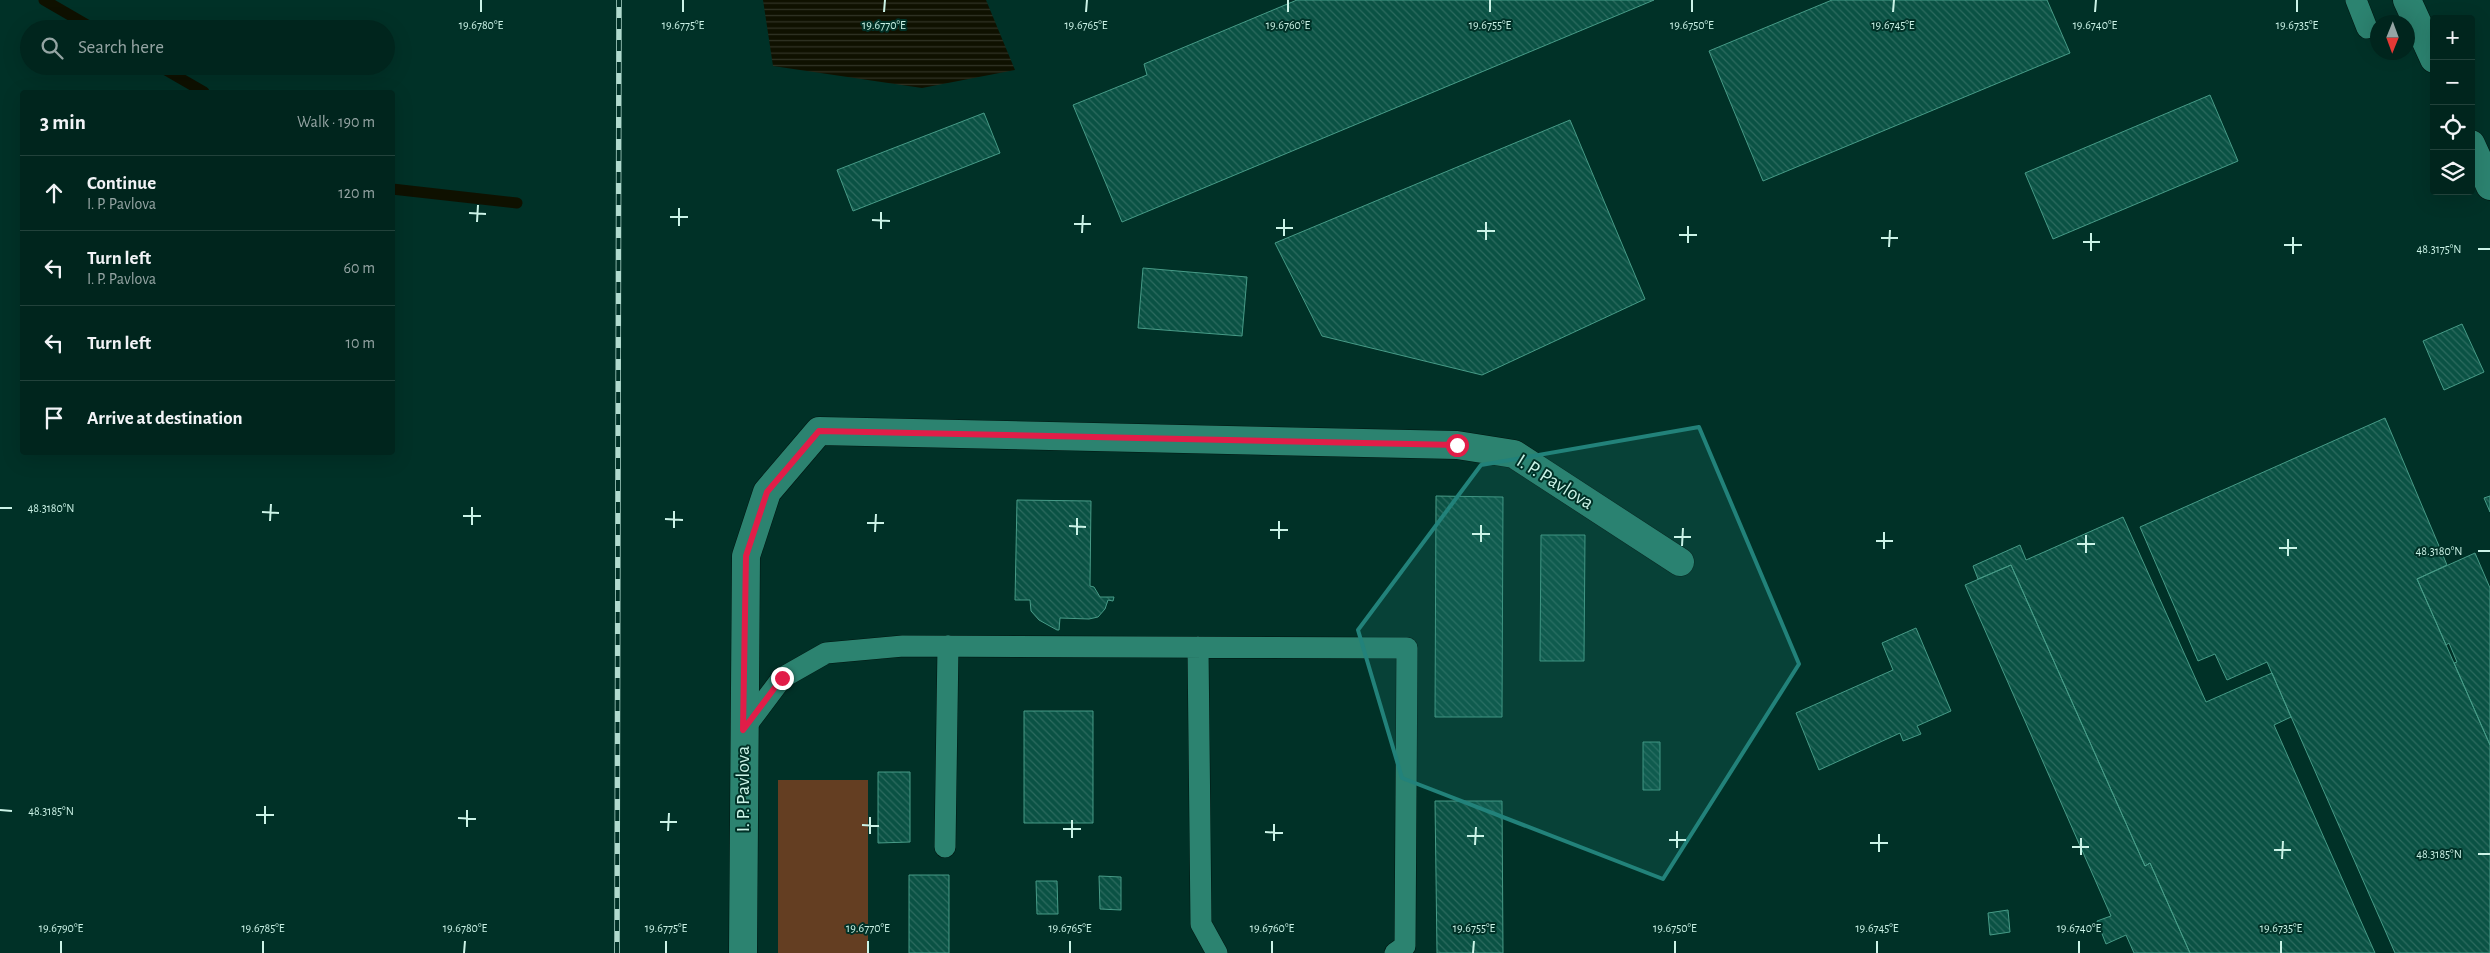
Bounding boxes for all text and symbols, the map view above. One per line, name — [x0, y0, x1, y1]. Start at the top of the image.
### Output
north arrow — [2370, 15, 2415, 60]
map controls — [2430, 15, 2475, 195]
button: + — [2430, 15, 2475, 60]
text: 19.6780°E — [459, 19, 503, 31]
text: 19.6775°E — [662, 19, 704, 31]
text: 19.6770°E — [862, 19, 906, 31]
text: 19.6765°E — [1064, 19, 1108, 31]
text: 19.6760°E — [1266, 19, 1310, 31]
text: 19.6755°E — [1469, 19, 1511, 31]
text: 19.6750°E — [1670, 19, 1714, 31]
text: 19.6745°E — [1871, 19, 1915, 31]
text: 19.6740°E — [2073, 19, 2117, 31]
text: 19.6735°E — [2276, 19, 2318, 31]
search box — [20, 20, 395, 75]
icon: search — [38, 34, 66, 62]
text: Search here — [78, 38, 164, 57]
button: − — [2430, 60, 2475, 105]
button: locate — [2430, 105, 2475, 150]
text: 3 min — [40, 112, 86, 133]
text: Walk · 190 m — [297, 114, 375, 130]
button: layers — [2430, 150, 2475, 195]
text: Continue — [87, 174, 156, 193]
icon: ahead — [40, 179, 68, 207]
text: 120 m — [338, 185, 375, 201]
text: I. P. Pavlova — [87, 196, 156, 212]
text: 48.3175°N — [2416, 243, 2462, 255]
text: Turn left — [87, 249, 151, 268]
icon: left — [40, 254, 68, 282]
text: 60 m — [344, 260, 375, 276]
text: I. P. Pavlova — [87, 271, 156, 287]
icon: left — [40, 329, 68, 357]
text: Turn left — [87, 334, 151, 353]
text: 10 m — [346, 335, 375, 351]
icon: arrive — [40, 404, 68, 432]
text: Arrive at destination — [87, 409, 243, 428]
route start — [1446, 434, 1469, 457]
street label: I. P. Pavlova — [1513, 451, 1597, 513]
text: 48.3180°N — [27, 502, 75, 514]
text: 48.3180°N — [2415, 545, 2463, 557]
route end — [771, 667, 794, 690]
street label: I. P. Pavlova — [733, 746, 753, 832]
text: 48.3185°N — [28, 805, 74, 817]
text: 48.3185°N — [2416, 848, 2462, 860]
text: 19.6790°E — [39, 922, 83, 934]
text: 19.6785°E — [241, 922, 285, 934]
text: 19.6780°E — [443, 922, 487, 934]
text: 19.6775°E — [645, 922, 687, 934]
text: 19.6770°E — [846, 922, 890, 934]
text: 19.6765°E — [1048, 922, 1092, 934]
text: 19.6760°E — [1250, 922, 1294, 934]
text: 19.6755°E — [1453, 922, 1495, 934]
text: 19.6750°E — [1653, 922, 1697, 934]
text: 19.6745°E — [1855, 922, 1899, 934]
text: 19.6740°E — [2057, 922, 2101, 934]
text: 19.6735°E — [2260, 922, 2302, 934]

